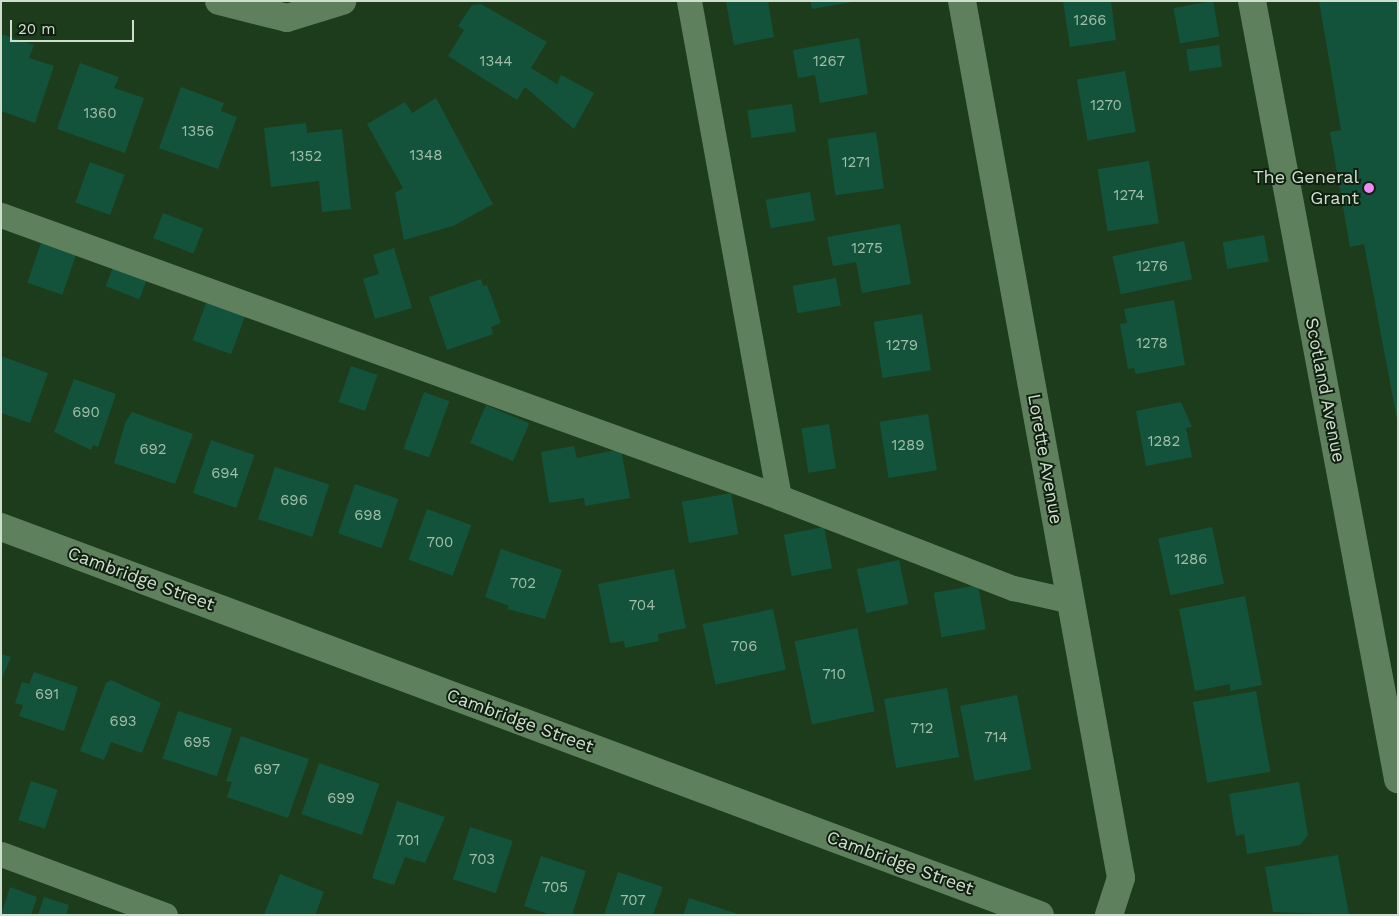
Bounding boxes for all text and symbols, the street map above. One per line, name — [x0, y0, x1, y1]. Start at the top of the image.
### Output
scale bar — [12, 10, 136, 42]
house number: 1266 — [1074, 12, 1106, 30]
text: 20 m — [18, 20, 56, 38]
house number: 1344 — [480, 53, 512, 71]
house number: 1267 — [813, 53, 845, 71]
house number: 1270 — [1090, 97, 1122, 115]
house number: 1360 — [83, 105, 117, 123]
house number: 1356 — [182, 123, 214, 141]
house number: 1348 — [410, 147, 442, 165]
house number: 1352 — [290, 148, 322, 166]
house number: 1271 — [842, 154, 870, 172]
place label: The General Grant — [1253, 167, 1359, 210]
marker: The General Grant — [1363, 182, 1375, 194]
house number: 1274 — [1114, 187, 1144, 205]
house number: 1275 — [851, 240, 883, 258]
house number: 1276 — [1136, 258, 1168, 276]
street label: Scotland Avenue — [1300, 315, 1350, 465]
house number: 1278 — [1136, 335, 1168, 353]
house number: 1279 — [886, 337, 918, 355]
street label: Lorette Avenue — [1023, 392, 1067, 526]
house number: 690 — [72, 404, 100, 422]
house number: 1282 — [1148, 433, 1180, 451]
house number: 1289 — [891, 437, 925, 455]
house number: 692 — [139, 441, 167, 459]
house number: 694 — [211, 465, 239, 483]
house number: 696 — [280, 492, 308, 510]
house number: 698 — [354, 507, 382, 525]
house number: 700 — [427, 534, 453, 552]
street label: Cambridge Street — [65, 542, 217, 616]
house number: 1286 — [1175, 551, 1207, 569]
house number: 702 — [510, 575, 536, 593]
house number: 704 — [629, 597, 655, 615]
house number: 706 — [731, 638, 757, 656]
house number: 710 — [822, 666, 846, 684]
street label: Cambridge Street — [444, 684, 596, 758]
house number: 691 — [35, 686, 59, 704]
house number: 693 — [110, 713, 136, 731]
house number: 712 — [910, 720, 934, 738]
house number: 714 — [984, 729, 1008, 747]
house number: 695 — [183, 734, 211, 752]
house number: 697 — [254, 761, 280, 779]
house number: 699 — [327, 790, 355, 808]
street label: Cambridge Street — [824, 826, 976, 900]
house number: 701 — [396, 832, 420, 850]
house number: 703 — [469, 851, 495, 869]
house number: 705 — [542, 879, 568, 897]
house number: 707 — [620, 892, 646, 910]

